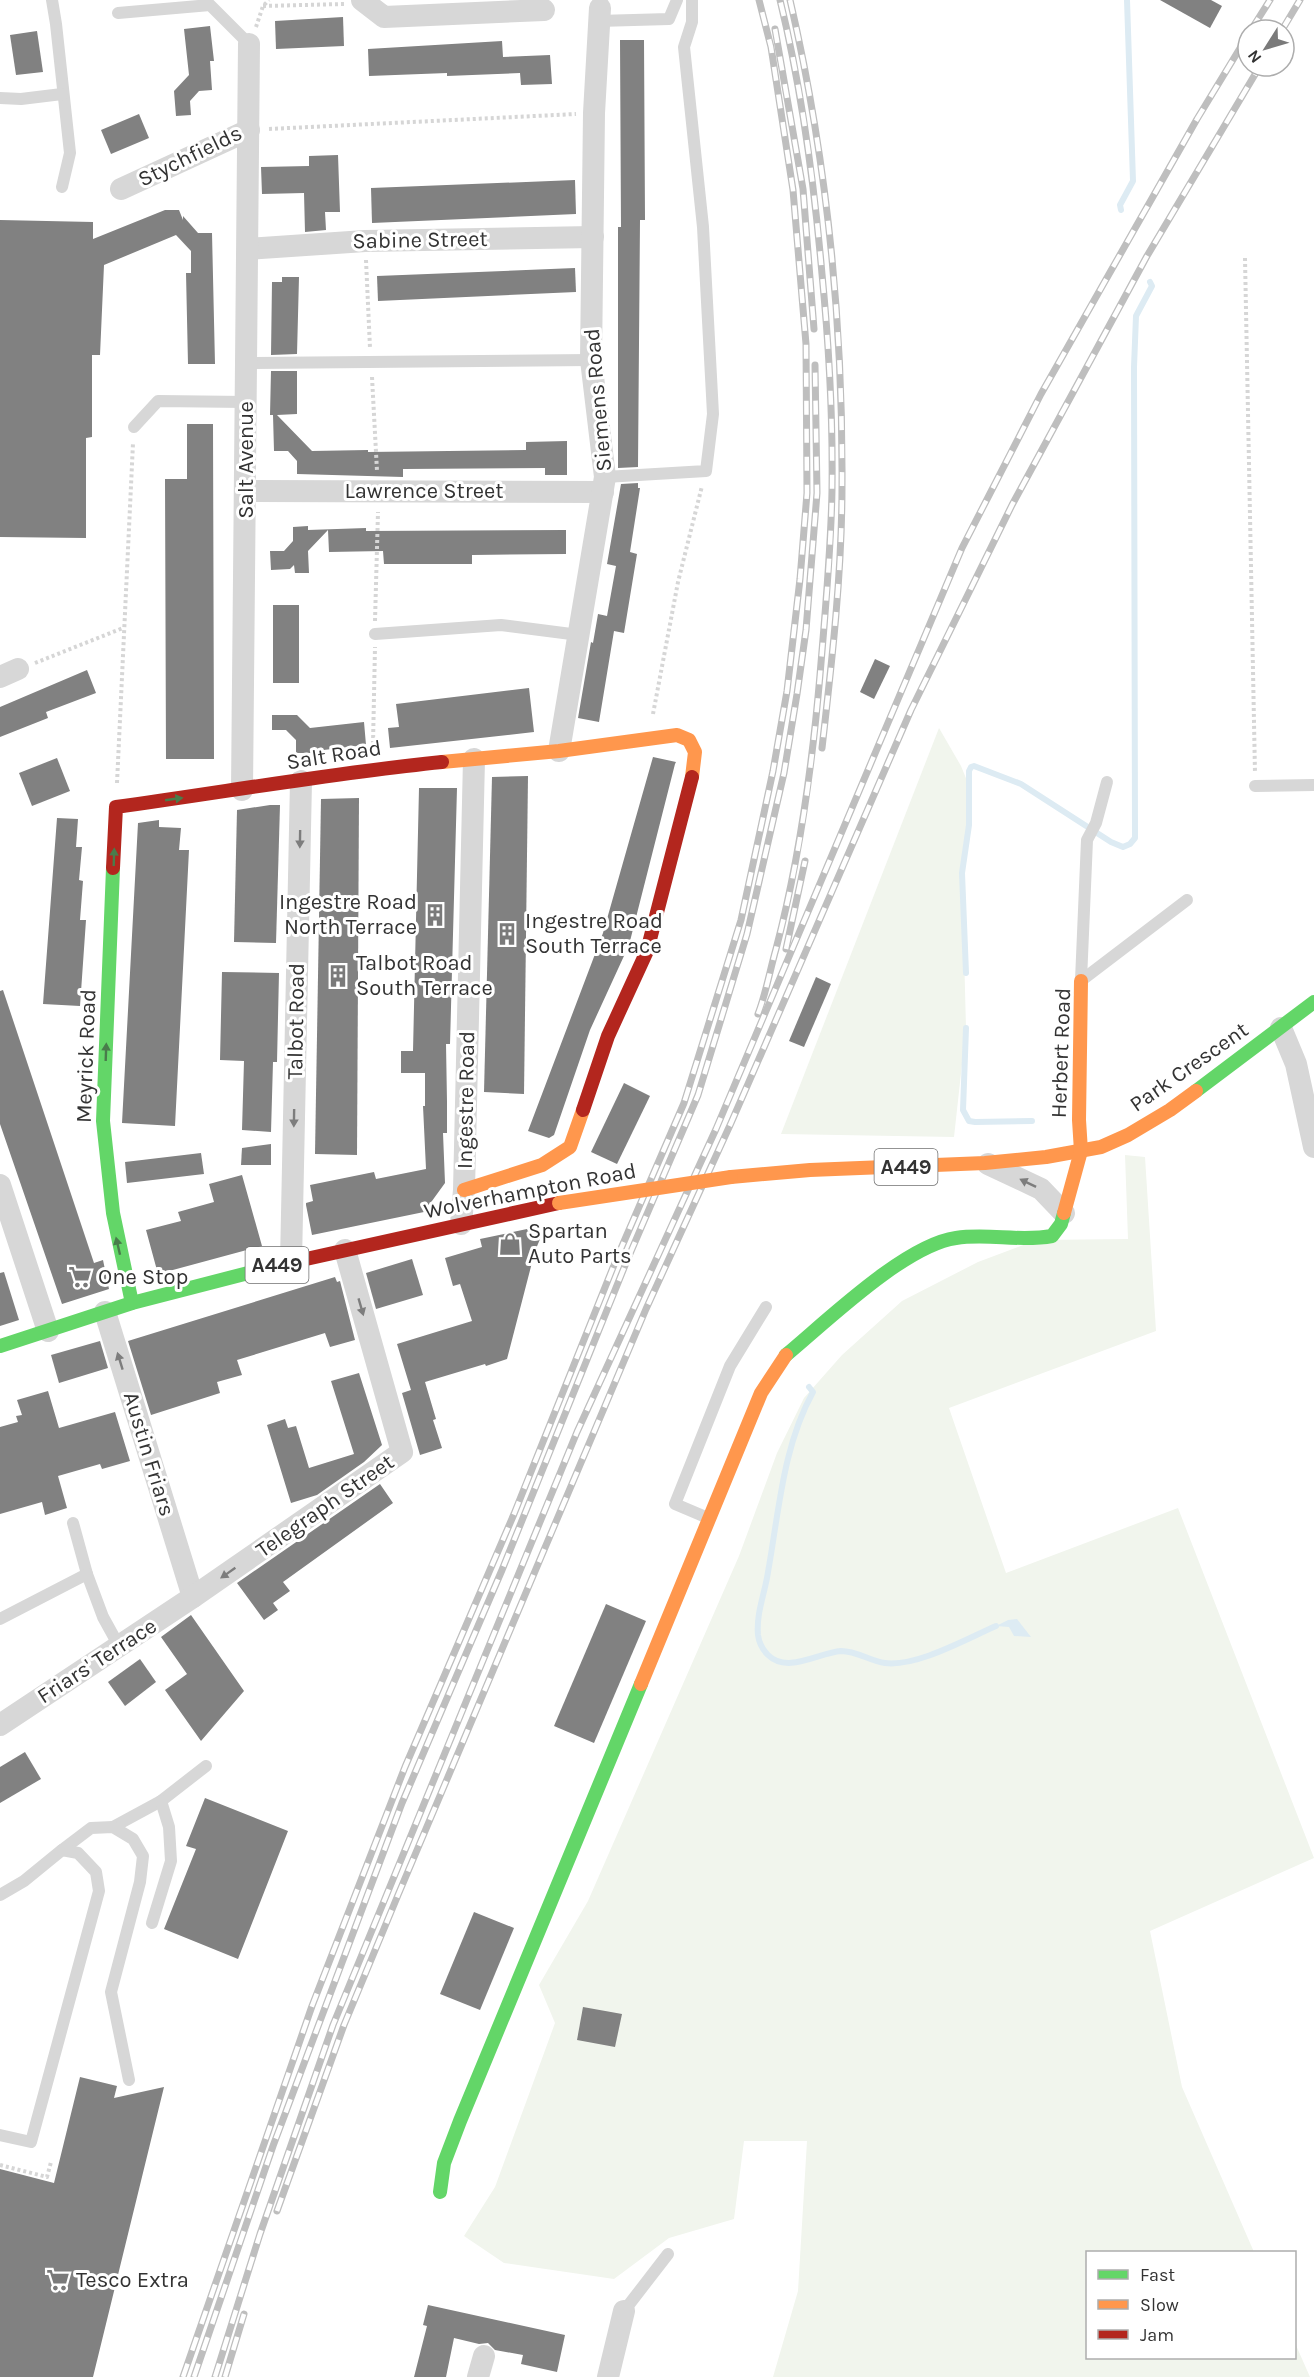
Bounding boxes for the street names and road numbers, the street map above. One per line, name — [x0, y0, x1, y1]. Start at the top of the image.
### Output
street label: Stychfields — [134, 120, 246, 192]
street label: Sabine Street — [352, 226, 488, 254]
street label: Siemens Road — [579, 327, 617, 473]
street label: Salt Avenue — [233, 401, 259, 519]
street label: Lawrence Street — [344, 478, 504, 504]
street label: Salt Road — [285, 735, 383, 775]
street label: Talbot Road — [282, 962, 310, 1080]
street label: Herbert Road — [1046, 987, 1076, 1119]
street label: Meyrick Road — [71, 988, 101, 1124]
street label: Park Crescent — [1125, 1017, 1253, 1117]
street label: Ingestre Road — [452, 1031, 480, 1169]
road number: A449 — [874, 1149, 938, 1185]
street label: Wolverhampton Road — [422, 1158, 638, 1224]
road number: A449 — [246, 1247, 308, 1283]
street label: Austin Friars — [118, 1389, 180, 1519]
street label: Telegraph Street — [251, 1449, 399, 1563]
street label: Friars' Terrace — [32, 1613, 162, 1709]

